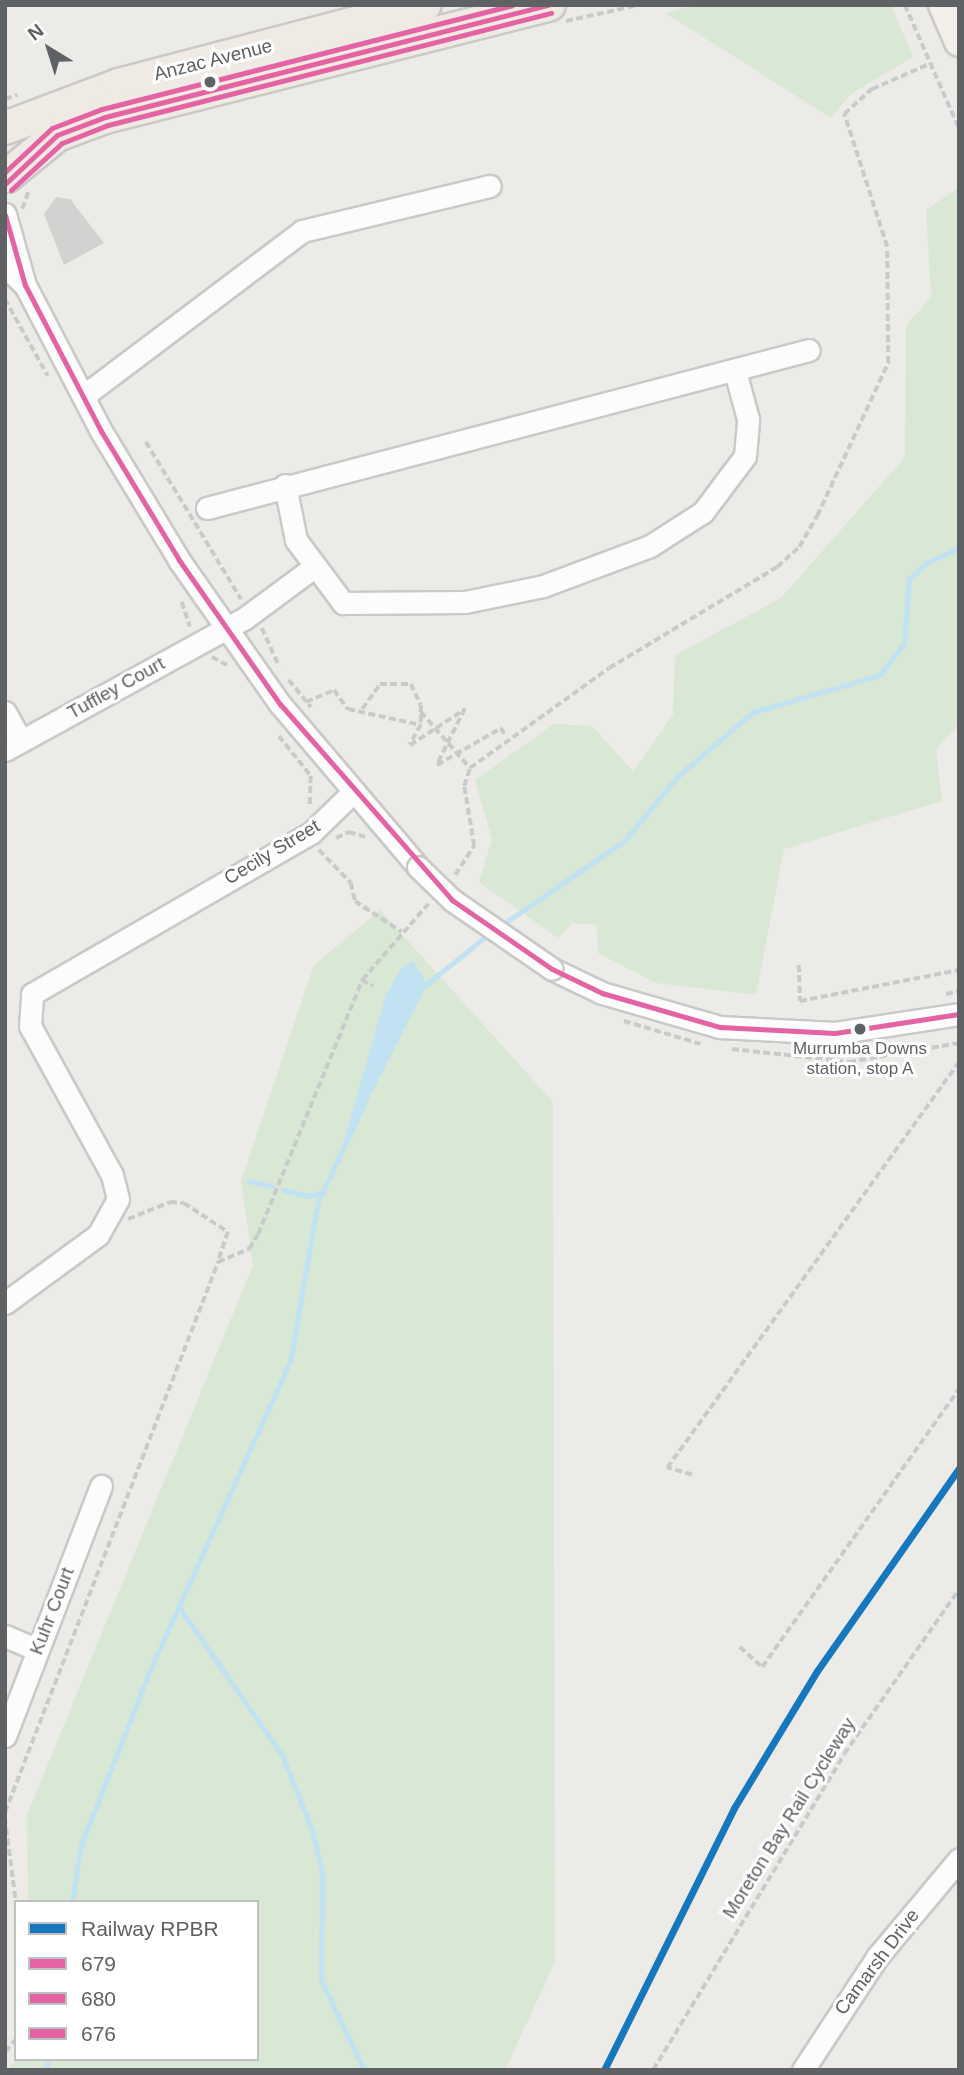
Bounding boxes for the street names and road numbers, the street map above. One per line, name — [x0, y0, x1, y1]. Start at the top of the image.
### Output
street label: Anzac Avenue — [151, 34, 275, 86]
street label: Tuffley Court — [63, 652, 169, 724]
street label: Cecily Street — [220, 814, 324, 890]
street label: Kuhr Court — [25, 1564, 79, 1658]
street label: Moreton Bay Rail Cycleway — [718, 1713, 860, 1923]
street label: Camarsh Drive — [830, 1905, 924, 2019]

